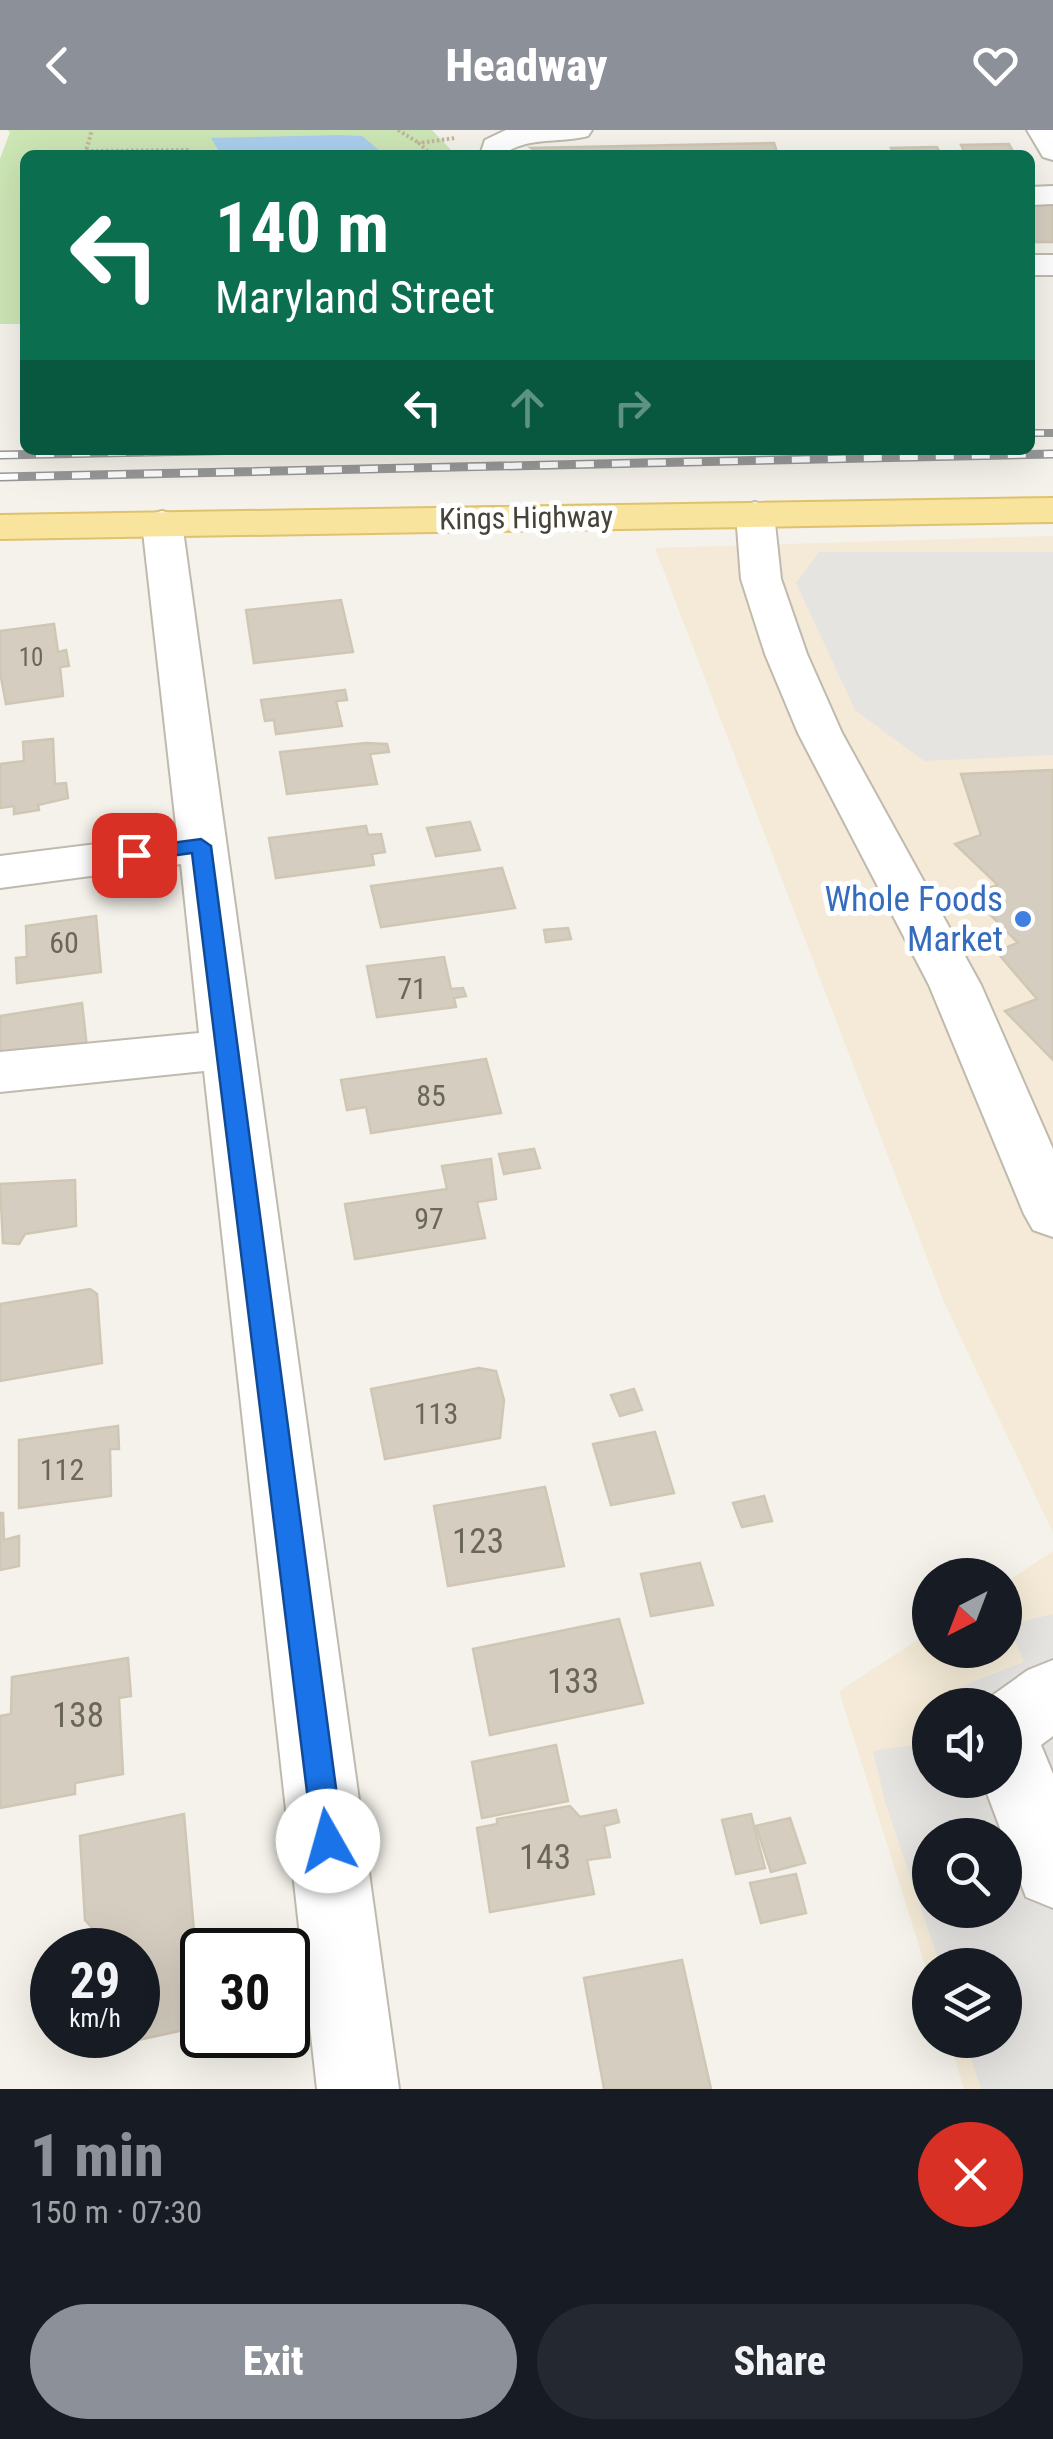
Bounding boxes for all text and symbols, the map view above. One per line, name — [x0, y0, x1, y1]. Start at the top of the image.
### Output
icon: back — [30, 38, 85, 93]
icon: heart — [968, 38, 1023, 93]
text: Headway — [445, 39, 608, 92]
text: 140 m — [215, 187, 389, 269]
icon: left — [50, 190, 180, 320]
text: Maryland Street — [215, 271, 495, 324]
icon: left — [395, 380, 450, 435]
icon: ahead — [500, 380, 555, 435]
icon: right — [605, 380, 660, 435]
street label: Kings Highway — [439, 498, 613, 537]
house number: 10 — [19, 643, 43, 672]
pin — [92, 813, 177, 898]
icon: arrive — [107, 828, 162, 883]
place label: Whole Foods Market — [824, 879, 1003, 960]
marker: Whole Foods Market — [1012, 908, 1034, 930]
house number: 60 — [49, 925, 79, 960]
house number: 71 — [397, 971, 427, 1006]
house number: 85 — [416, 1078, 446, 1113]
house number: 97 — [414, 1201, 444, 1236]
house number: 113 — [414, 1396, 458, 1431]
house number: 112 — [40, 1452, 84, 1487]
house number: 123 — [452, 1521, 504, 1562]
north arrow — [912, 1558, 1022, 1668]
map controls — [912, 1558, 1022, 2058]
house number: 133 — [547, 1661, 599, 1702]
button: sound — [912, 1688, 1022, 1798]
house number: 138 — [52, 1695, 104, 1736]
position arrow — [276, 1789, 380, 1893]
button: search — [912, 1818, 1022, 1928]
house number: 143 — [519, 1837, 571, 1878]
speed limit sign: 30 — [180, 1928, 310, 2058]
button: layers — [912, 1948, 1022, 2058]
text: 29 — [70, 1952, 120, 2010]
text: km/h — [69, 2004, 121, 2033]
text: 1 min — [30, 2120, 164, 2191]
button: close — [918, 2122, 1023, 2227]
text: 150 m · 07:30 — [30, 2193, 202, 2231]
button: Exit — [30, 2304, 517, 2419]
button: Share — [537, 2304, 1023, 2419]

